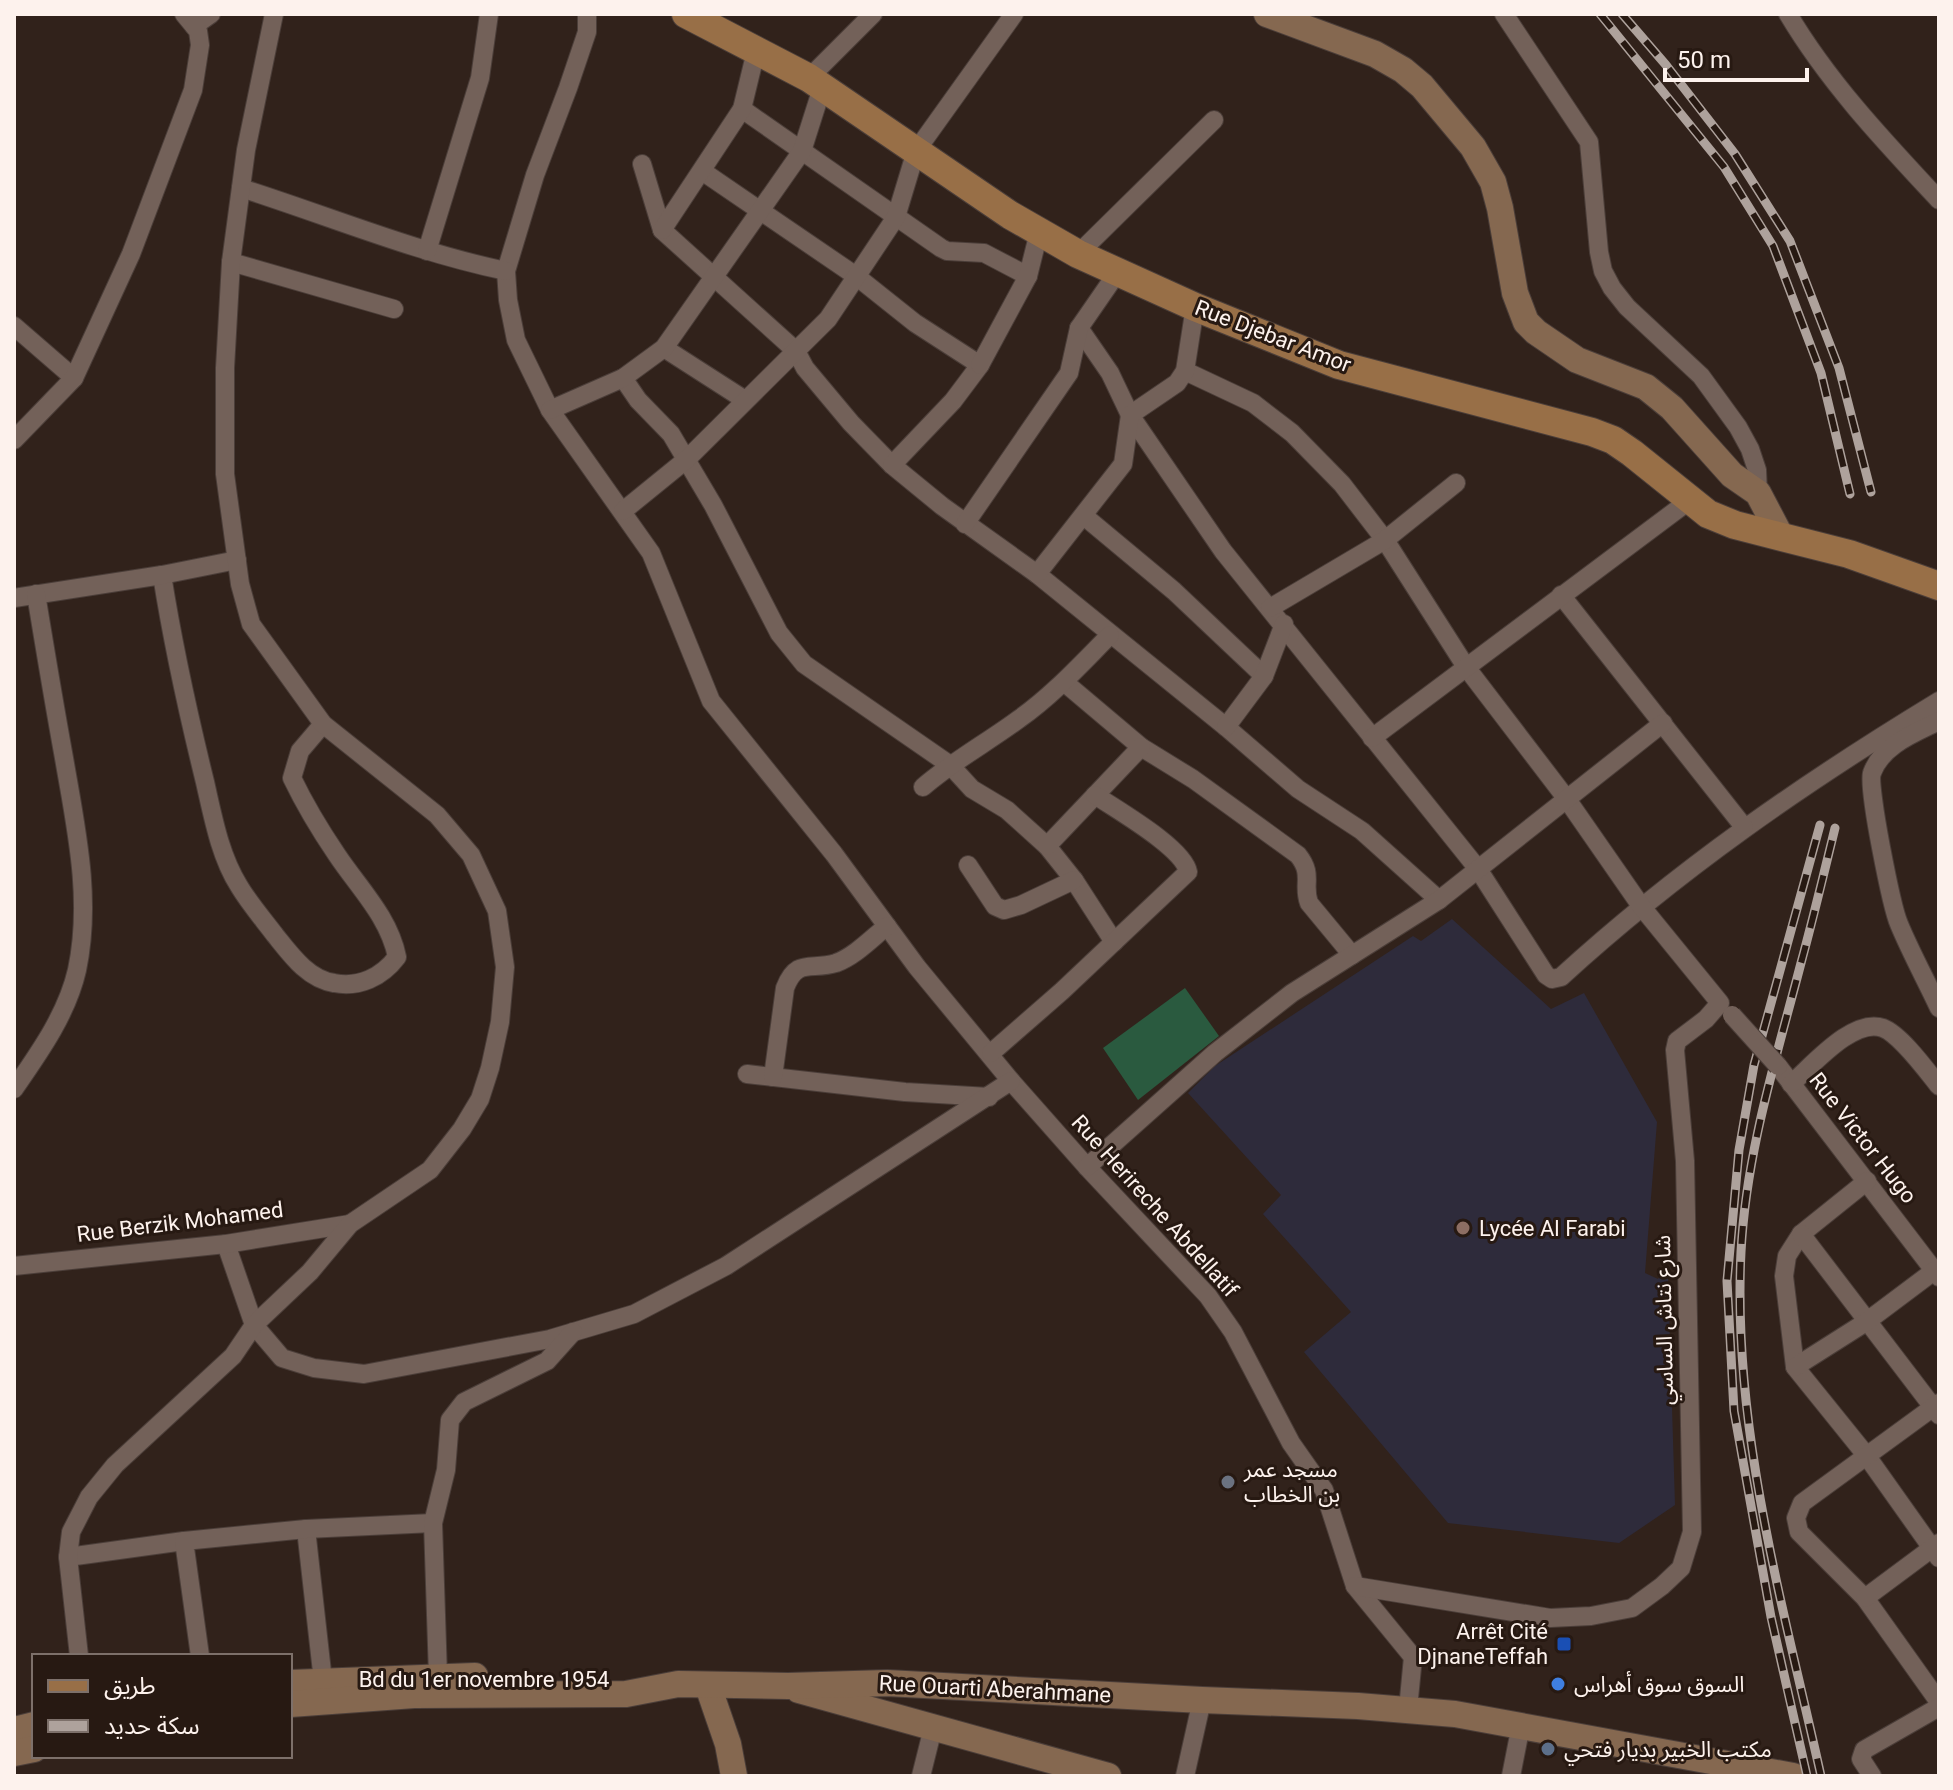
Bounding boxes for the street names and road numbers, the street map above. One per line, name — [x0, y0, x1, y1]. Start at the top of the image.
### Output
street label: Rue Djebar Amor — [1191, 295, 1355, 377]
street label: Rue Victor Hugo — [1804, 1068, 1922, 1208]
street label: Rue Herireche Abdellatif — [1067, 1110, 1244, 1302]
street label: Rue Berzik Mohamed — [75, 1197, 285, 1247]
street label: شارع نتاش الساسي — [1650, 1235, 1682, 1405]
street label: Bd du 1er novembre 1954 — [359, 1667, 609, 1692]
street label: Rue Ouarti Aberahmane — [878, 1670, 1112, 1708]

